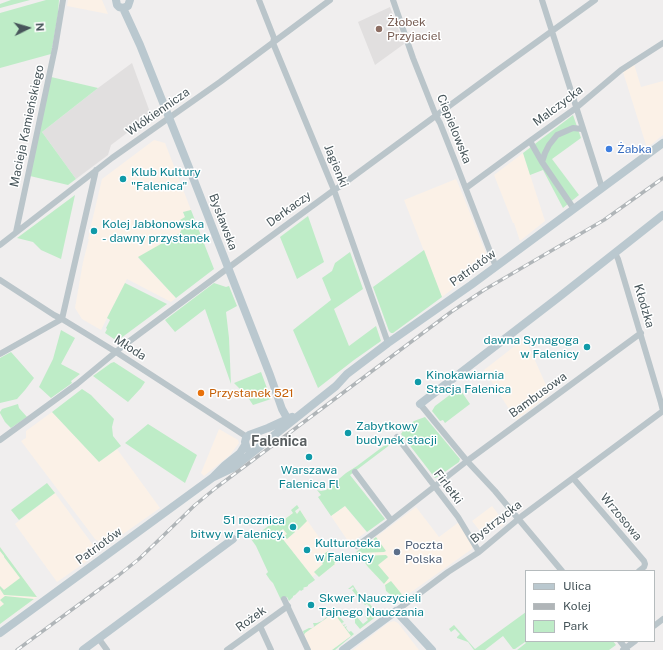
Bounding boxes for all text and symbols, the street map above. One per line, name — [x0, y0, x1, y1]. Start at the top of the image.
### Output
north arrow — [8, 8, 48, 48]
place label: Żłobek Przyjaciel — [387, 15, 441, 43]
text: N — [34, 22, 46, 32]
marker: Żłobek Przyjaciel — [374, 24, 384, 34]
street label: Macieja Kamieńskiego — [7, 64, 47, 188]
street label: Malczycka — [530, 83, 586, 129]
street label: Włókiennicza — [123, 85, 193, 139]
street label: Ciepielowska — [434, 92, 474, 166]
street label: Jagienki — [321, 142, 351, 190]
place label: Żabka — [617, 142, 652, 156]
marker: Żabka — [604, 144, 614, 154]
place label: Klub Kultury "Falenica" — [131, 165, 201, 193]
marker: Klub Kultury "Falenica" — [118, 174, 128, 184]
street label: Derkaczy — [264, 188, 314, 230]
street label: Bysławska — [206, 192, 240, 252]
place label: Kolej Jabłonowska - dawny przystanek — [102, 217, 210, 245]
marker: Kolej Jabłonowska - dawny przystanek — [89, 226, 99, 236]
street label: Patriotów — [447, 247, 499, 289]
street label: Kłodzka — [631, 282, 657, 330]
street label: Młoda — [111, 333, 149, 363]
place label: dawna Synagoga w Falenicy — [484, 333, 579, 361]
marker: dawna Synagoga w Falenicy — [582, 342, 592, 352]
place label: Kinokawiarnia Stacja Falenica — [426, 368, 511, 396]
street label: Bambusowa — [506, 369, 570, 421]
marker: Kinokawiarnia Stacja Falenica — [413, 377, 423, 387]
place label: Przystanek 521 — [209, 386, 294, 400]
marker: Przystanek 521 — [196, 388, 206, 398]
place label: Zabytkowy budynek stacji — [356, 419, 437, 447]
marker: Zabytkowy budynek stacji — [343, 428, 353, 438]
district label: Falenica — [251, 434, 307, 450]
marker: Warszawa Falenica Fl — [304, 452, 314, 462]
place label: Warszawa Falenica Fl — [279, 463, 339, 491]
street label: Firletki — [430, 467, 466, 507]
street label: Wrzosowa — [597, 490, 645, 544]
street label: Bystrzycka — [467, 497, 525, 547]
place label: 51 rocznica bitwy w Falenicy. — [190, 513, 285, 541]
marker: 51 rocznica bitwy w Falenicy. — [288, 522, 298, 532]
street label: Patriotów — [73, 525, 125, 567]
place label: Kulturoteka w Falenicy — [315, 536, 380, 564]
place label: Poczta Polska — [405, 538, 443, 566]
marker: Kulturoteka w Falenicy — [302, 545, 312, 555]
marker: Poczta Polska — [392, 547, 402, 557]
legend — [525, 570, 655, 642]
text: Ulica — [563, 579, 591, 593]
place label: Skwer Nauczycieli Tajnego Nauczania — [319, 591, 424, 619]
text: Kolej — [563, 599, 591, 613]
marker: Skwer Nauczycieli Tajnego Nauczania — [306, 600, 316, 610]
street label: Rożek — [233, 603, 269, 635]
text: Park — [563, 619, 589, 633]

